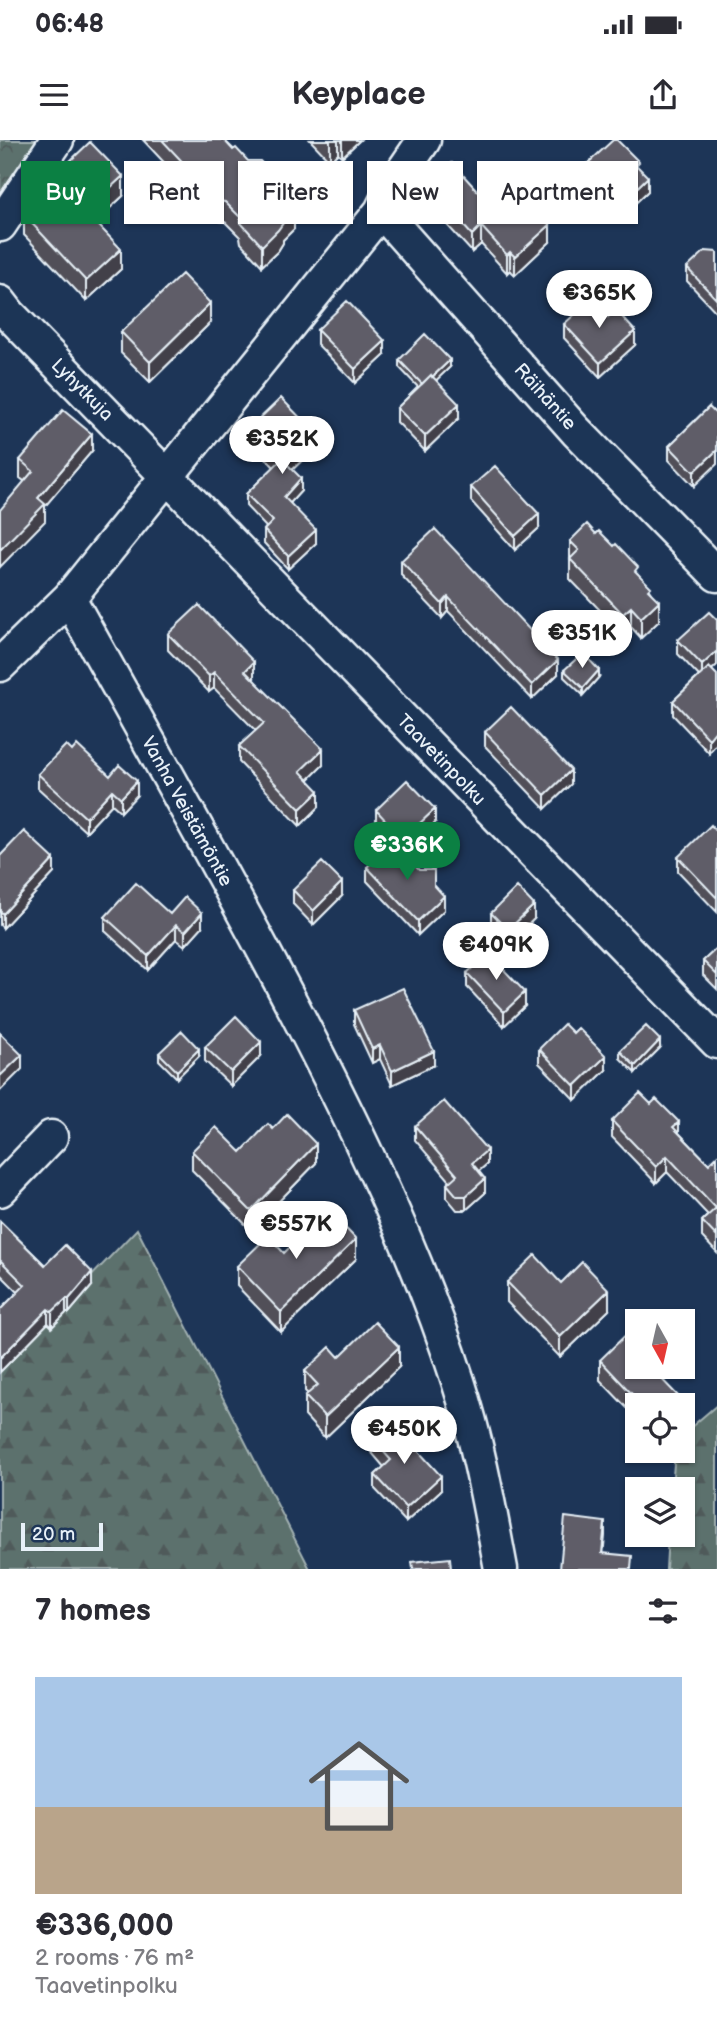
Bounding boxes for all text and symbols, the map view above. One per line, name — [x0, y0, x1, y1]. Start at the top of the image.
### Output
text: 06:48 — [35, 9, 104, 40]
text: Keyplace — [291, 75, 426, 114]
icon: menu — [35, 76, 73, 114]
icon: share — [644, 76, 682, 114]
chip: Buy — [21, 161, 110, 224]
chip: Rent — [124, 161, 224, 224]
chip: Filters — [238, 161, 353, 224]
chip: New — [367, 161, 463, 224]
chip: Apartment — [477, 161, 638, 224]
pin: €365K — [550, 270, 648, 330]
text: €365K — [562, 279, 636, 307]
street label: Lyhytkuja — [46, 354, 118, 426]
street label: Räihäntie — [509, 359, 581, 435]
pin: €352K — [233, 416, 331, 476]
text: €352K — [245, 425, 319, 453]
pin: €351K — [533, 610, 631, 670]
text: €351K — [547, 619, 617, 647]
street label: Taavetinpolku — [392, 710, 490, 810]
street label: Vanha Veistämöntie — [136, 733, 237, 891]
pin: €336K — [358, 822, 456, 882]
text: €336K — [370, 831, 444, 859]
pin: €409K — [447, 922, 545, 982]
text: €409K — [459, 931, 533, 959]
pin: €557K — [247, 1202, 345, 1261]
text: €557K — [260, 1210, 332, 1238]
north arrow — [625, 1309, 695, 1379]
map controls — [625, 1309, 695, 1547]
button: locate — [625, 1393, 695, 1463]
pin: €450K — [355, 1406, 453, 1466]
text: €450K — [367, 1415, 441, 1443]
button: layers — [625, 1477, 695, 1547]
scale bar — [21, 1520, 103, 1552]
text: 20 m — [32, 1523, 75, 1546]
icon: filters — [644, 1592, 682, 1630]
text: 7 homes — [35, 1593, 151, 1629]
icon: home — [296, 1723, 422, 1849]
text: €336,000 — [35, 1908, 174, 1944]
text: 2 rooms · 76 m² — [35, 1944, 194, 1972]
text: Taavetinpolku — [35, 1972, 178, 2000]

